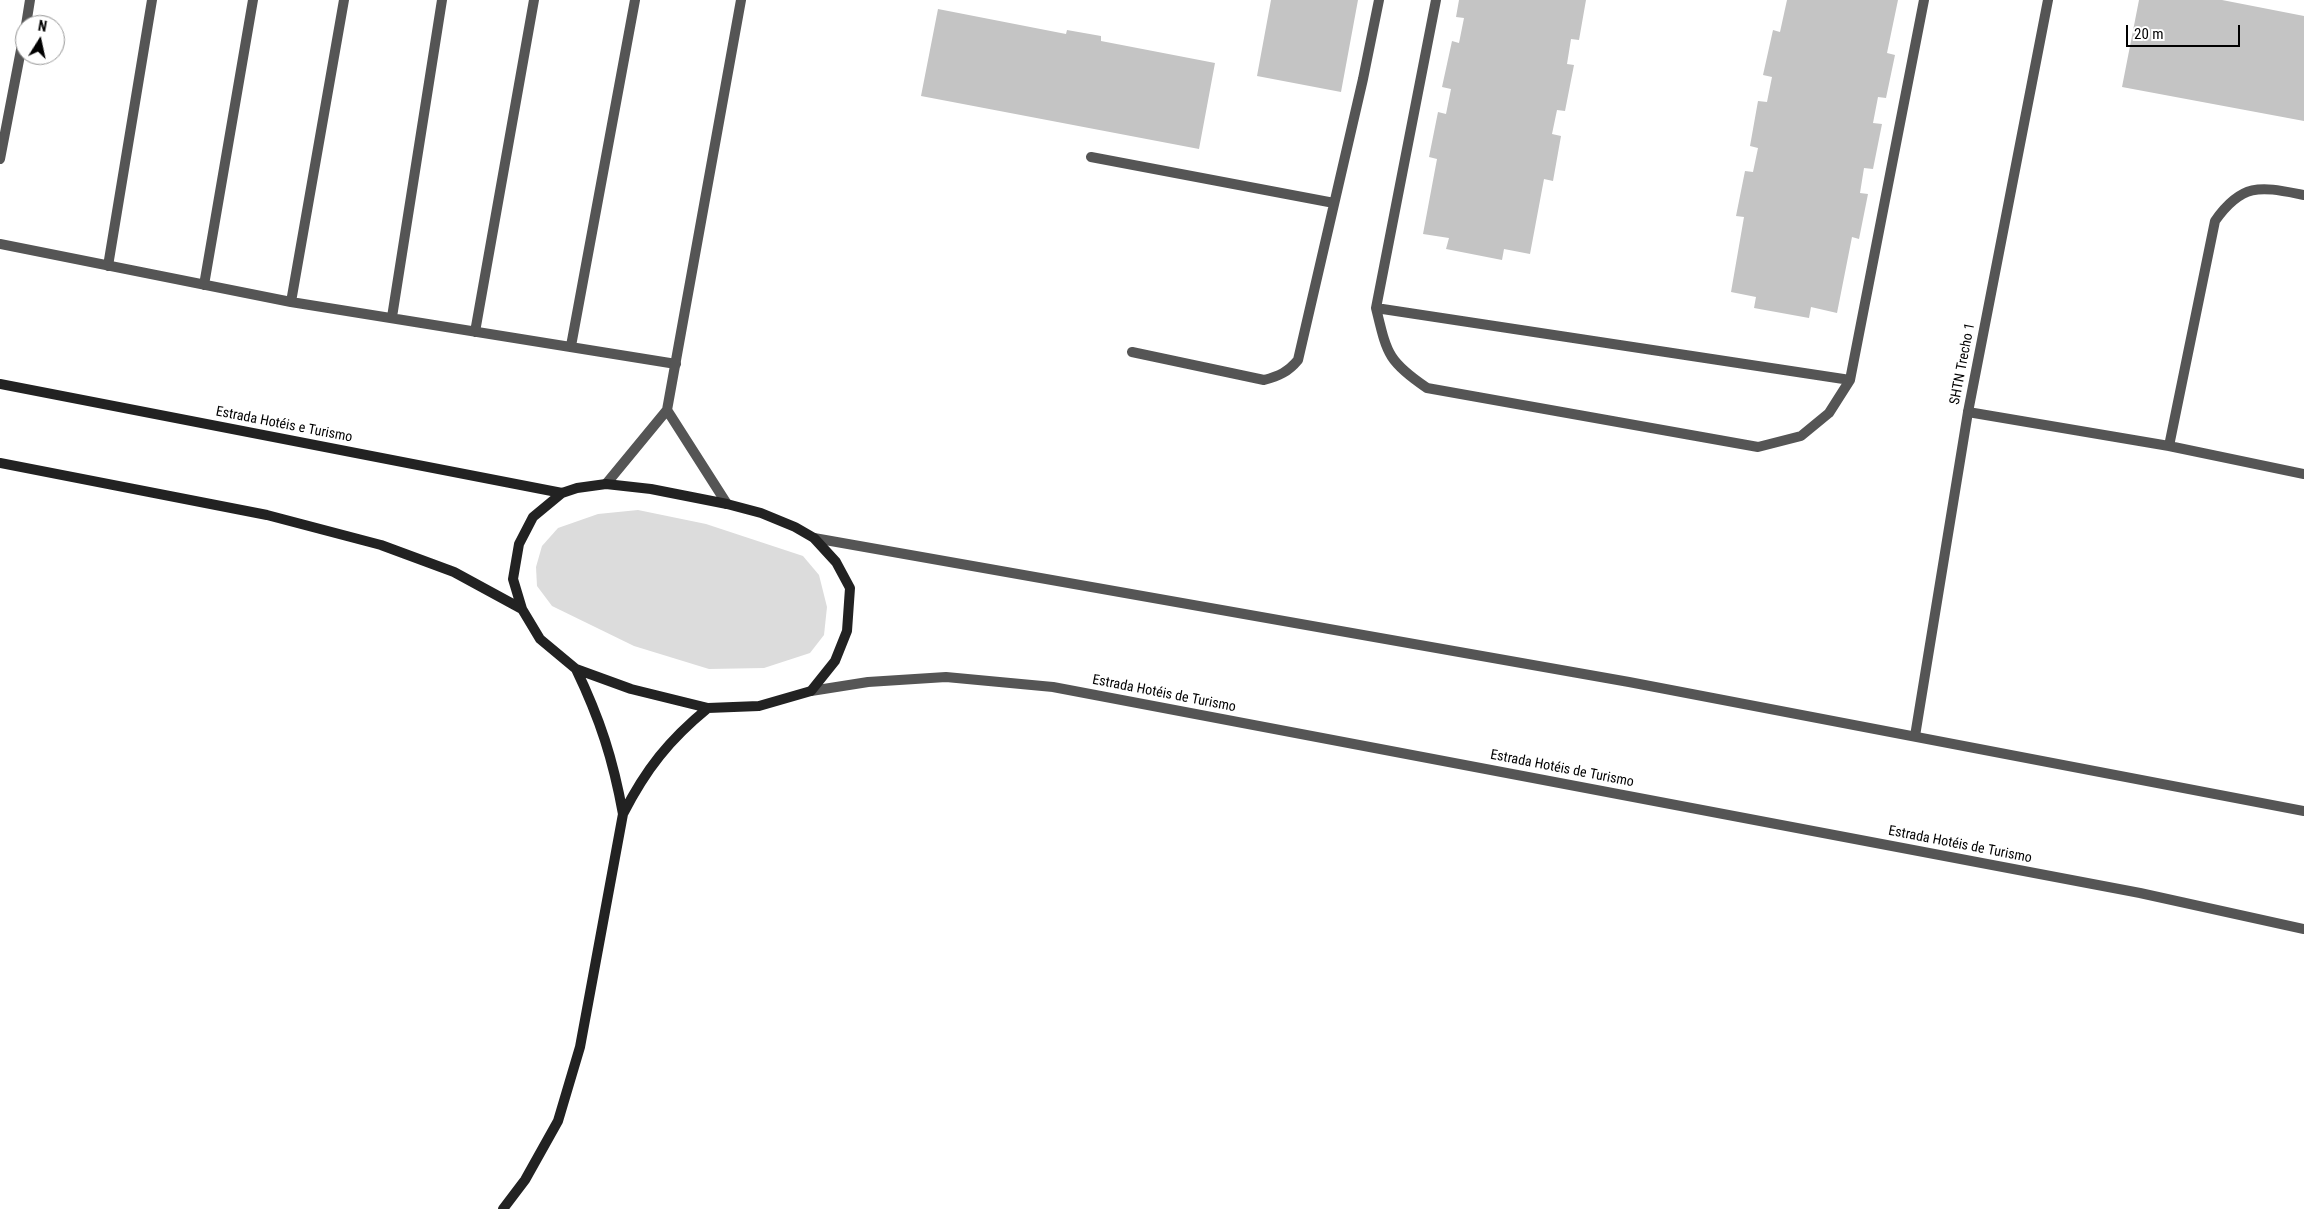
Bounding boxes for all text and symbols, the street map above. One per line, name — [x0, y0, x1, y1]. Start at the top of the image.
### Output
north arrow — [15, 15, 65, 65]
scale bar — [2129, 15, 2243, 47]
text: N — [37, 18, 48, 35]
text: 20 m — [2134, 25, 2164, 43]
street label: SHTN Trecho 1 — [1947, 322, 1979, 406]
street label: Estrada Hotéis e Turismo — [214, 404, 354, 446]
street label: Estrada Hotéis de Turismo — [1091, 672, 1237, 716]
street label: Estrada Hotéis de Turismo — [1489, 747, 1635, 791]
street label: Estrada Hotéis de Turismo — [1887, 823, 2033, 867]

